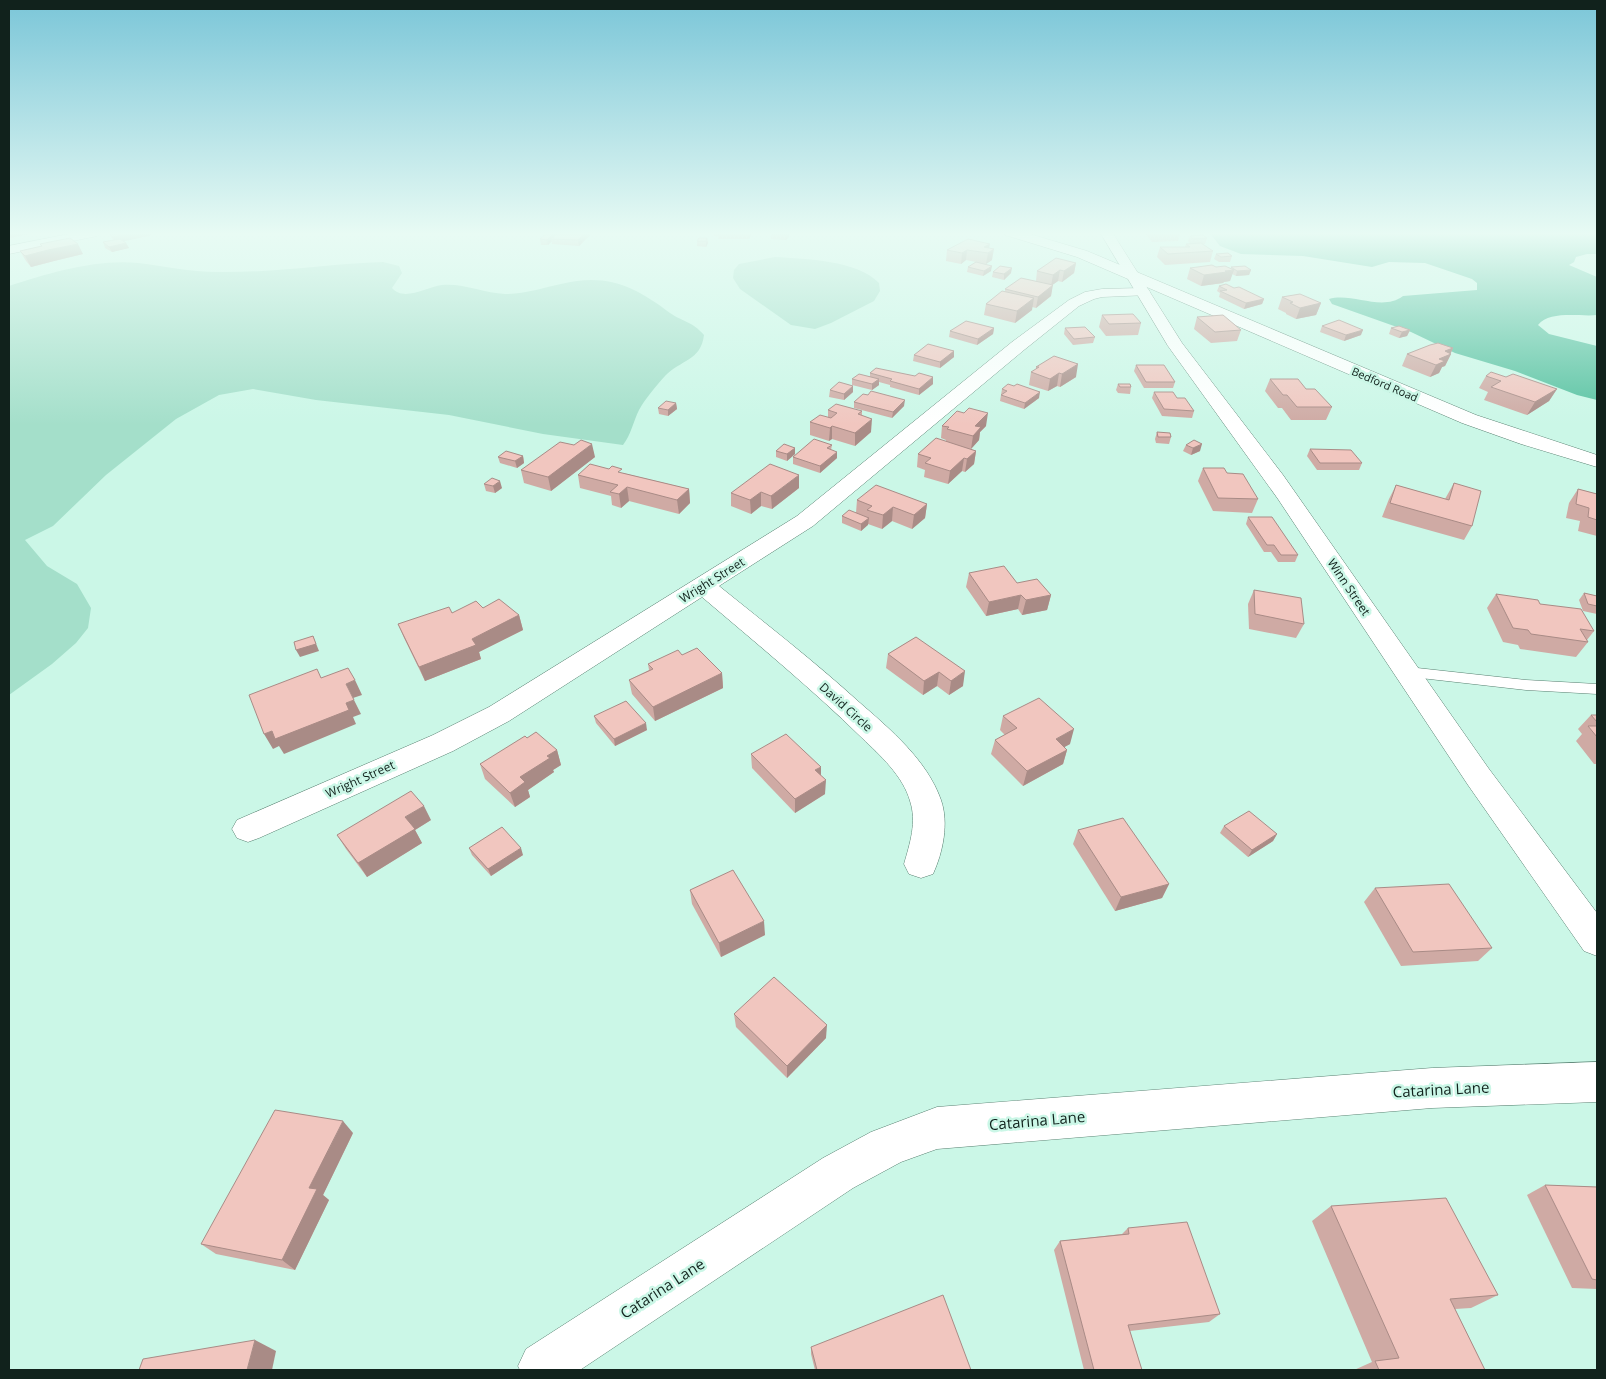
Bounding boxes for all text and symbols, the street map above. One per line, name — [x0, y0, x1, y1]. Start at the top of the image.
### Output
street label: Bedford Road — [1350, 363, 1420, 405]
street label: Wright Street — [676, 553, 748, 607]
street label: Winn Street — [1324, 555, 1374, 619]
street label: David Circle — [816, 679, 876, 736]
street label: Wright Street — [323, 756, 397, 802]
street label: Catarina Lane — [1392, 1076, 1490, 1102]
street label: Catarina Lane — [988, 1106, 1086, 1134]
street label: Catarina Lane — [616, 1253, 708, 1323]

